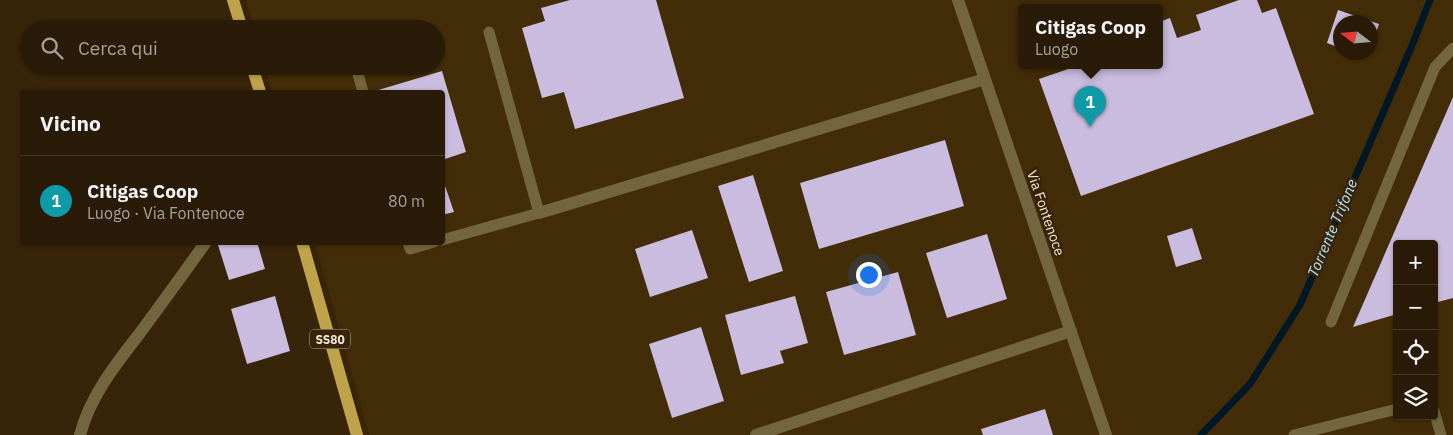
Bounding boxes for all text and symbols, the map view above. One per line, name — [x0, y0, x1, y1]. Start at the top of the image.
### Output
popup — [1018, 4, 1163, 69]
text: Citigas Coop — [1035, 15, 1146, 39]
north arrow — [1333, 15, 1378, 60]
search box — [20, 20, 445, 75]
icon: search — [38, 34, 66, 62]
text: Cerca qui — [78, 36, 158, 60]
text: Luogo — [1035, 39, 1078, 59]
pin: 1 — [1074, 86, 1106, 127]
text: Vicino — [40, 109, 101, 137]
street label: Via Fontenoce — [1023, 168, 1069, 258]
water label: Torrente Trifone — [1303, 176, 1361, 280]
text: Citigas Coop — [87, 179, 198, 203]
text: 1 — [51, 191, 61, 211]
text: 80 m — [388, 191, 425, 211]
text: Luogo · Via Fontenoce — [87, 203, 245, 223]
map controls — [1393, 240, 1438, 420]
button: + — [1393, 240, 1438, 285]
your location — [856, 262, 882, 288]
button: − — [1393, 285, 1438, 330]
road number: SS80 — [310, 329, 350, 348]
button: locate — [1393, 330, 1438, 375]
button: layers — [1393, 375, 1438, 420]

